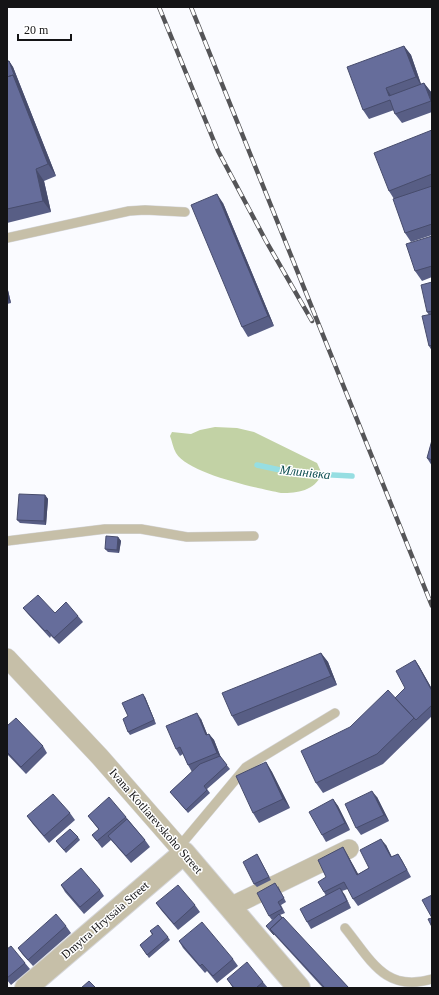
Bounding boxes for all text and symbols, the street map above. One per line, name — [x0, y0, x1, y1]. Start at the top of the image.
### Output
scale bar — [18, 16, 71, 42]
text: 20 m — [24, 23, 49, 37]
water label: Млинівка — [278, 462, 332, 482]
street label: Ivana Kotliarevskoho Street — [107, 766, 206, 877]
street label: Dmytra Hrytsaia Street — [58, 878, 152, 962]

